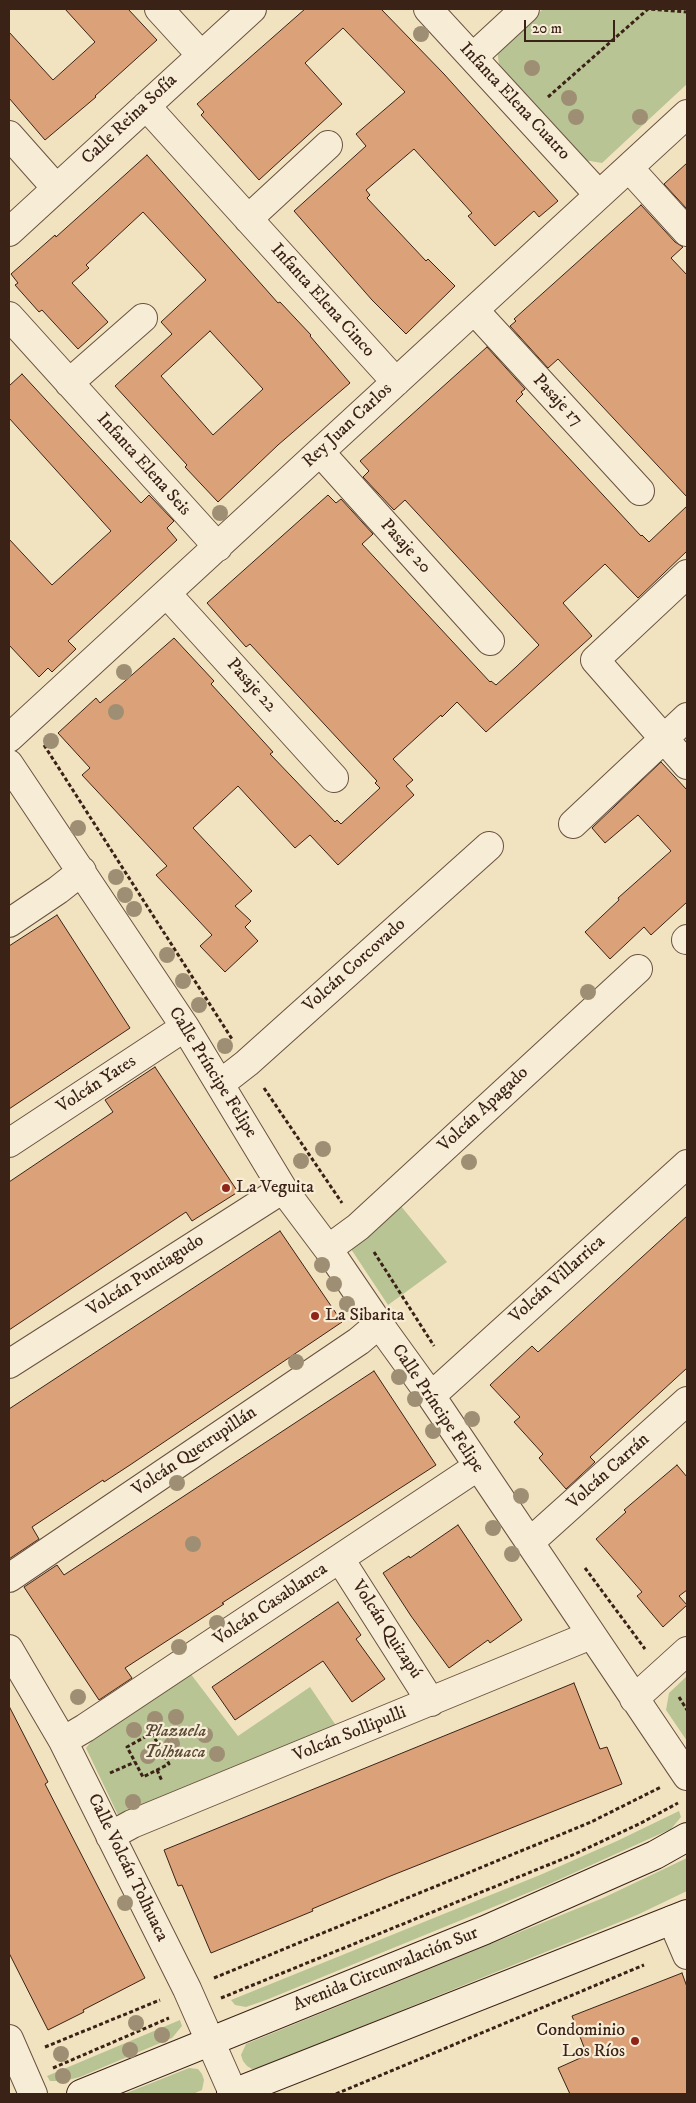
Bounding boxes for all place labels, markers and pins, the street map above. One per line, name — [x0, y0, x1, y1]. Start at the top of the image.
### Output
place label: La Veguita — [236, 1177, 314, 1199]
marker: La Veguita — [220, 1182, 232, 1194]
place label: La Sibarita — [325, 1305, 404, 1327]
marker: La Sibarita — [309, 1310, 321, 1322]
place label: Condominio Los Ríos — [536, 2020, 625, 2062]
marker: Condominio Los Ríos — [629, 2035, 641, 2047]

